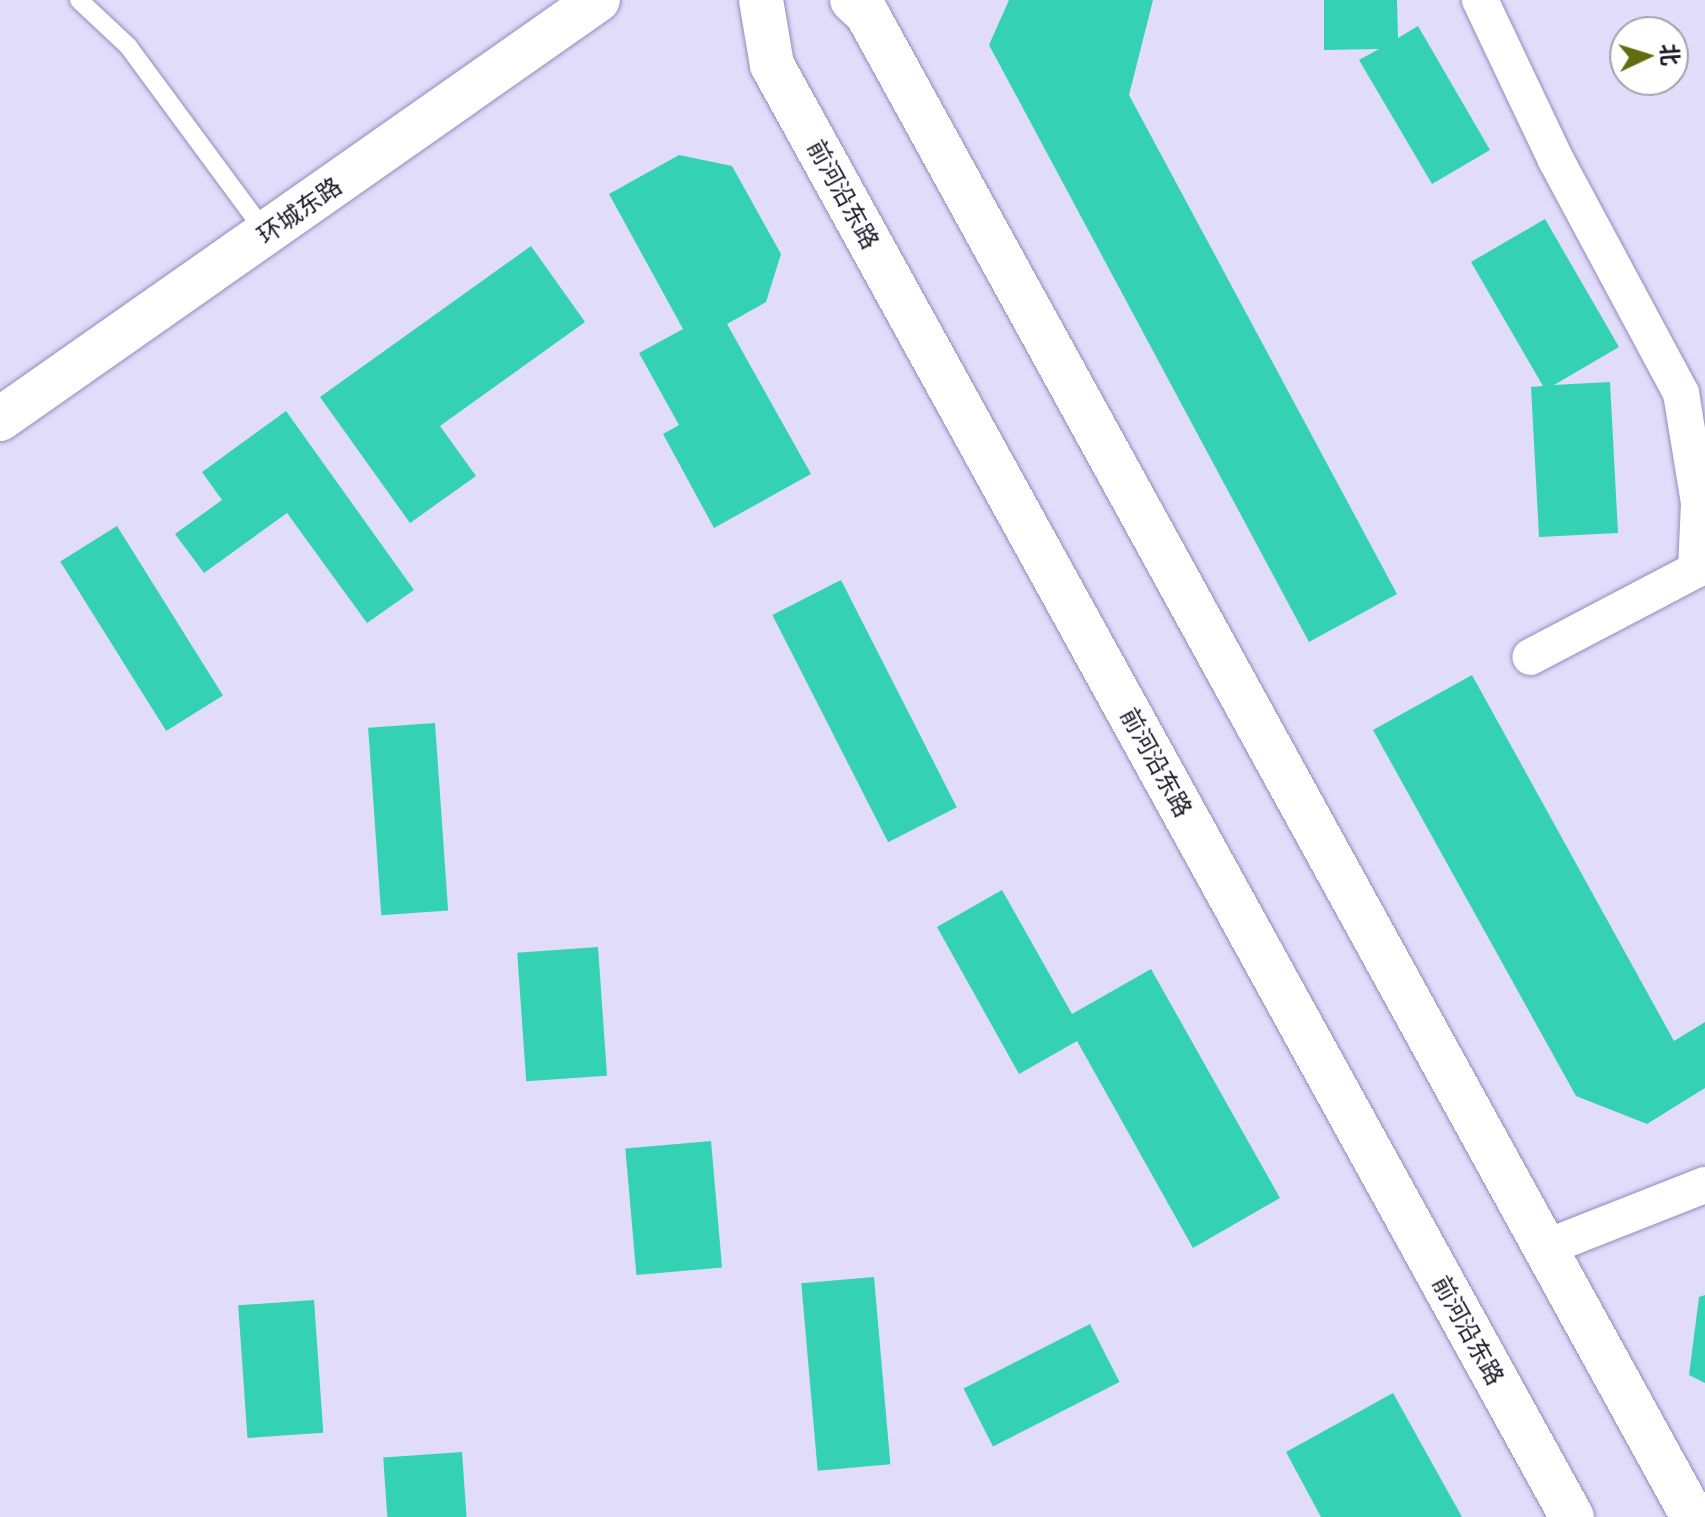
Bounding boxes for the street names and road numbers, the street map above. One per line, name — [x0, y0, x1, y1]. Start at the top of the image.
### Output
street label: 前河沿东路 — [802, 135, 886, 253]
street label: 环城东路 — [251, 171, 347, 249]
street label: 前河沿东路 — [1115, 703, 1199, 821]
street label: 前河沿东路 — [1427, 1271, 1511, 1389]

